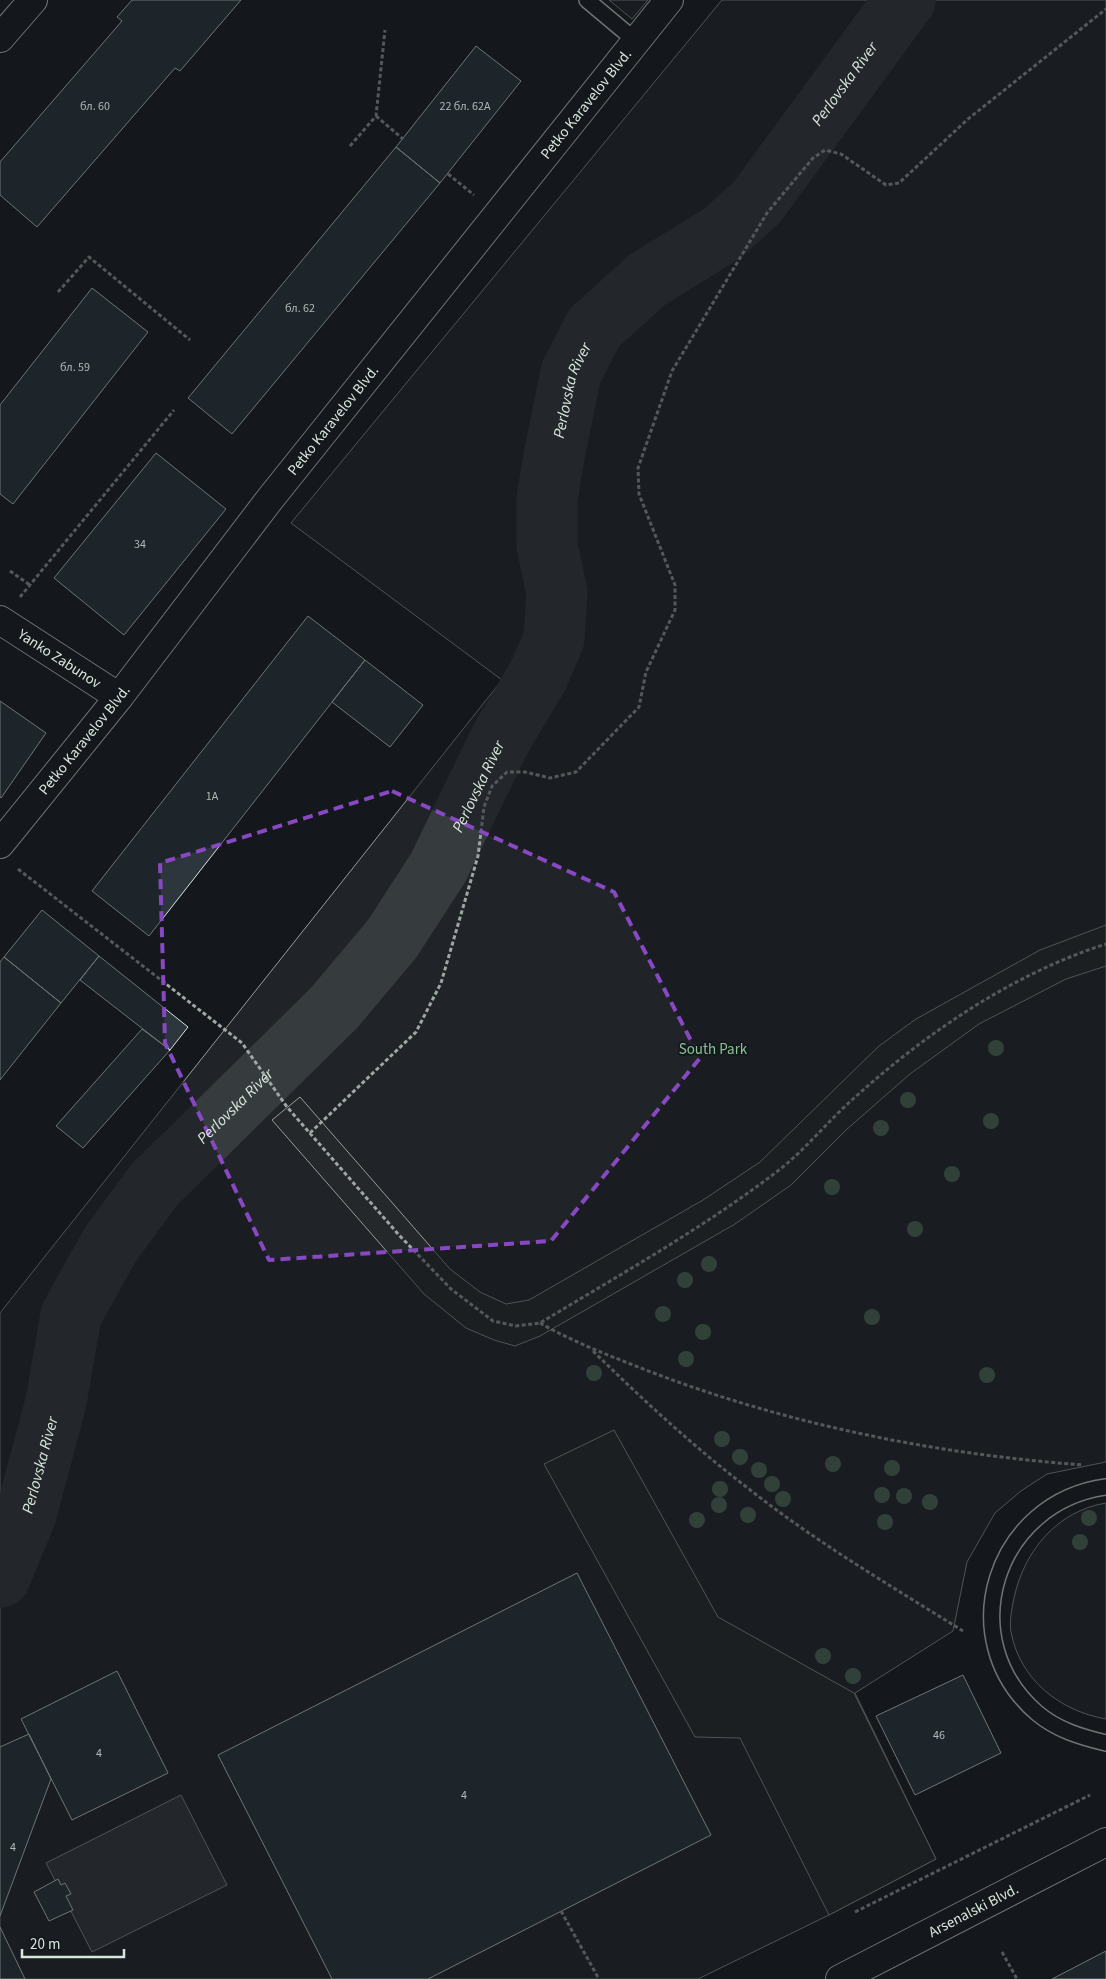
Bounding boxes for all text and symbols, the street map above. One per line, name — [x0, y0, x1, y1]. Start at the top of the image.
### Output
water label: Perlovska River — [806, 36, 884, 131]
street label: Petko Karavelov Blvd. — [536, 45, 637, 164]
house number: бл. 60 — [80, 98, 110, 115]
house number: 22 бл. 62А — [440, 98, 491, 115]
house number: бл. 62 — [285, 300, 315, 317]
water label: Perlovska River — [548, 338, 598, 440]
house number: бл. 59 — [60, 359, 90, 376]
street label: Petko Karavelov Blvd. — [283, 361, 384, 480]
house number: 34 — [134, 536, 146, 553]
street label: Yanko Zabunov — [13, 624, 105, 694]
street label: Petko Karavelov Blvd. — [34, 681, 135, 799]
water label: Perlovska River — [447, 736, 511, 836]
house number: 1А — [206, 788, 219, 805]
park label: South Park — [679, 1039, 748, 1060]
water label: Perlovska River — [192, 1063, 280, 1149]
water label: Perlovska River — [17, 1413, 64, 1516]
house number: 46 — [933, 1727, 945, 1744]
house number: 4 — [96, 1745, 102, 1762]
house number: 4 — [461, 1787, 467, 1804]
house number: 4 — [10, 1839, 16, 1856]
street label: Arsenalski Blvd. — [925, 1879, 1022, 1943]
scale bar — [22, 1926, 125, 1958]
text: 20 m — [30, 1934, 60, 1955]

